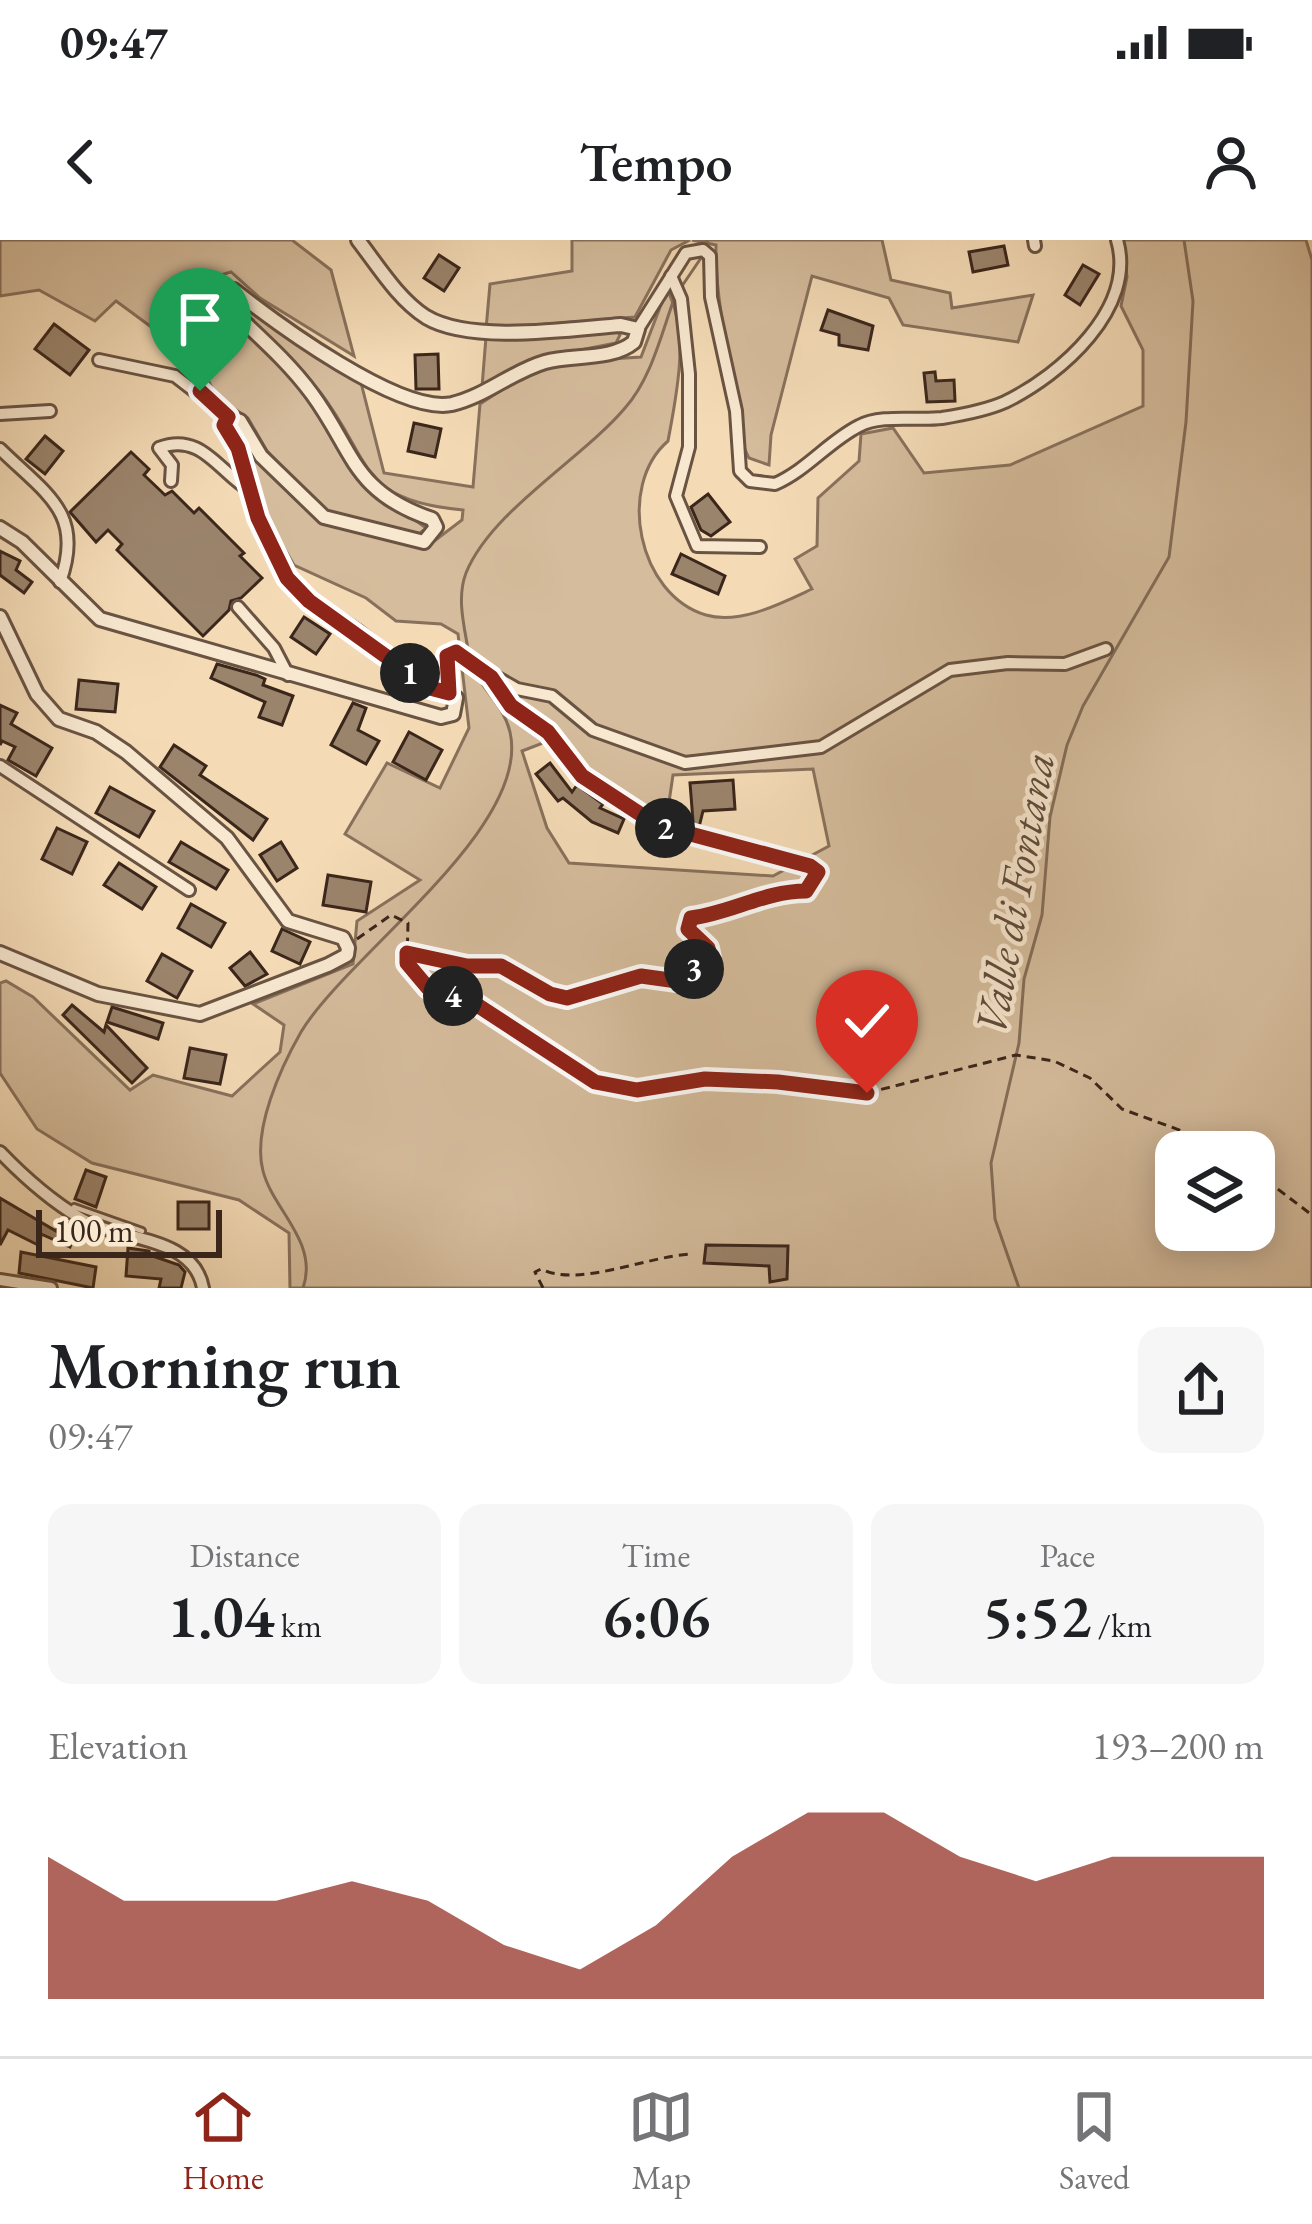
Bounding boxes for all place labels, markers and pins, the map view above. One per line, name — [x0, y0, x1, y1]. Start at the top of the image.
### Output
pin — [149, 268, 251, 391]
pin: 1 — [380, 643, 440, 703]
pin: 2 — [635, 798, 695, 858]
pin: 3 — [664, 939, 724, 999]
pin: 4 — [423, 966, 483, 1026]
pin — [816, 970, 918, 1093]

